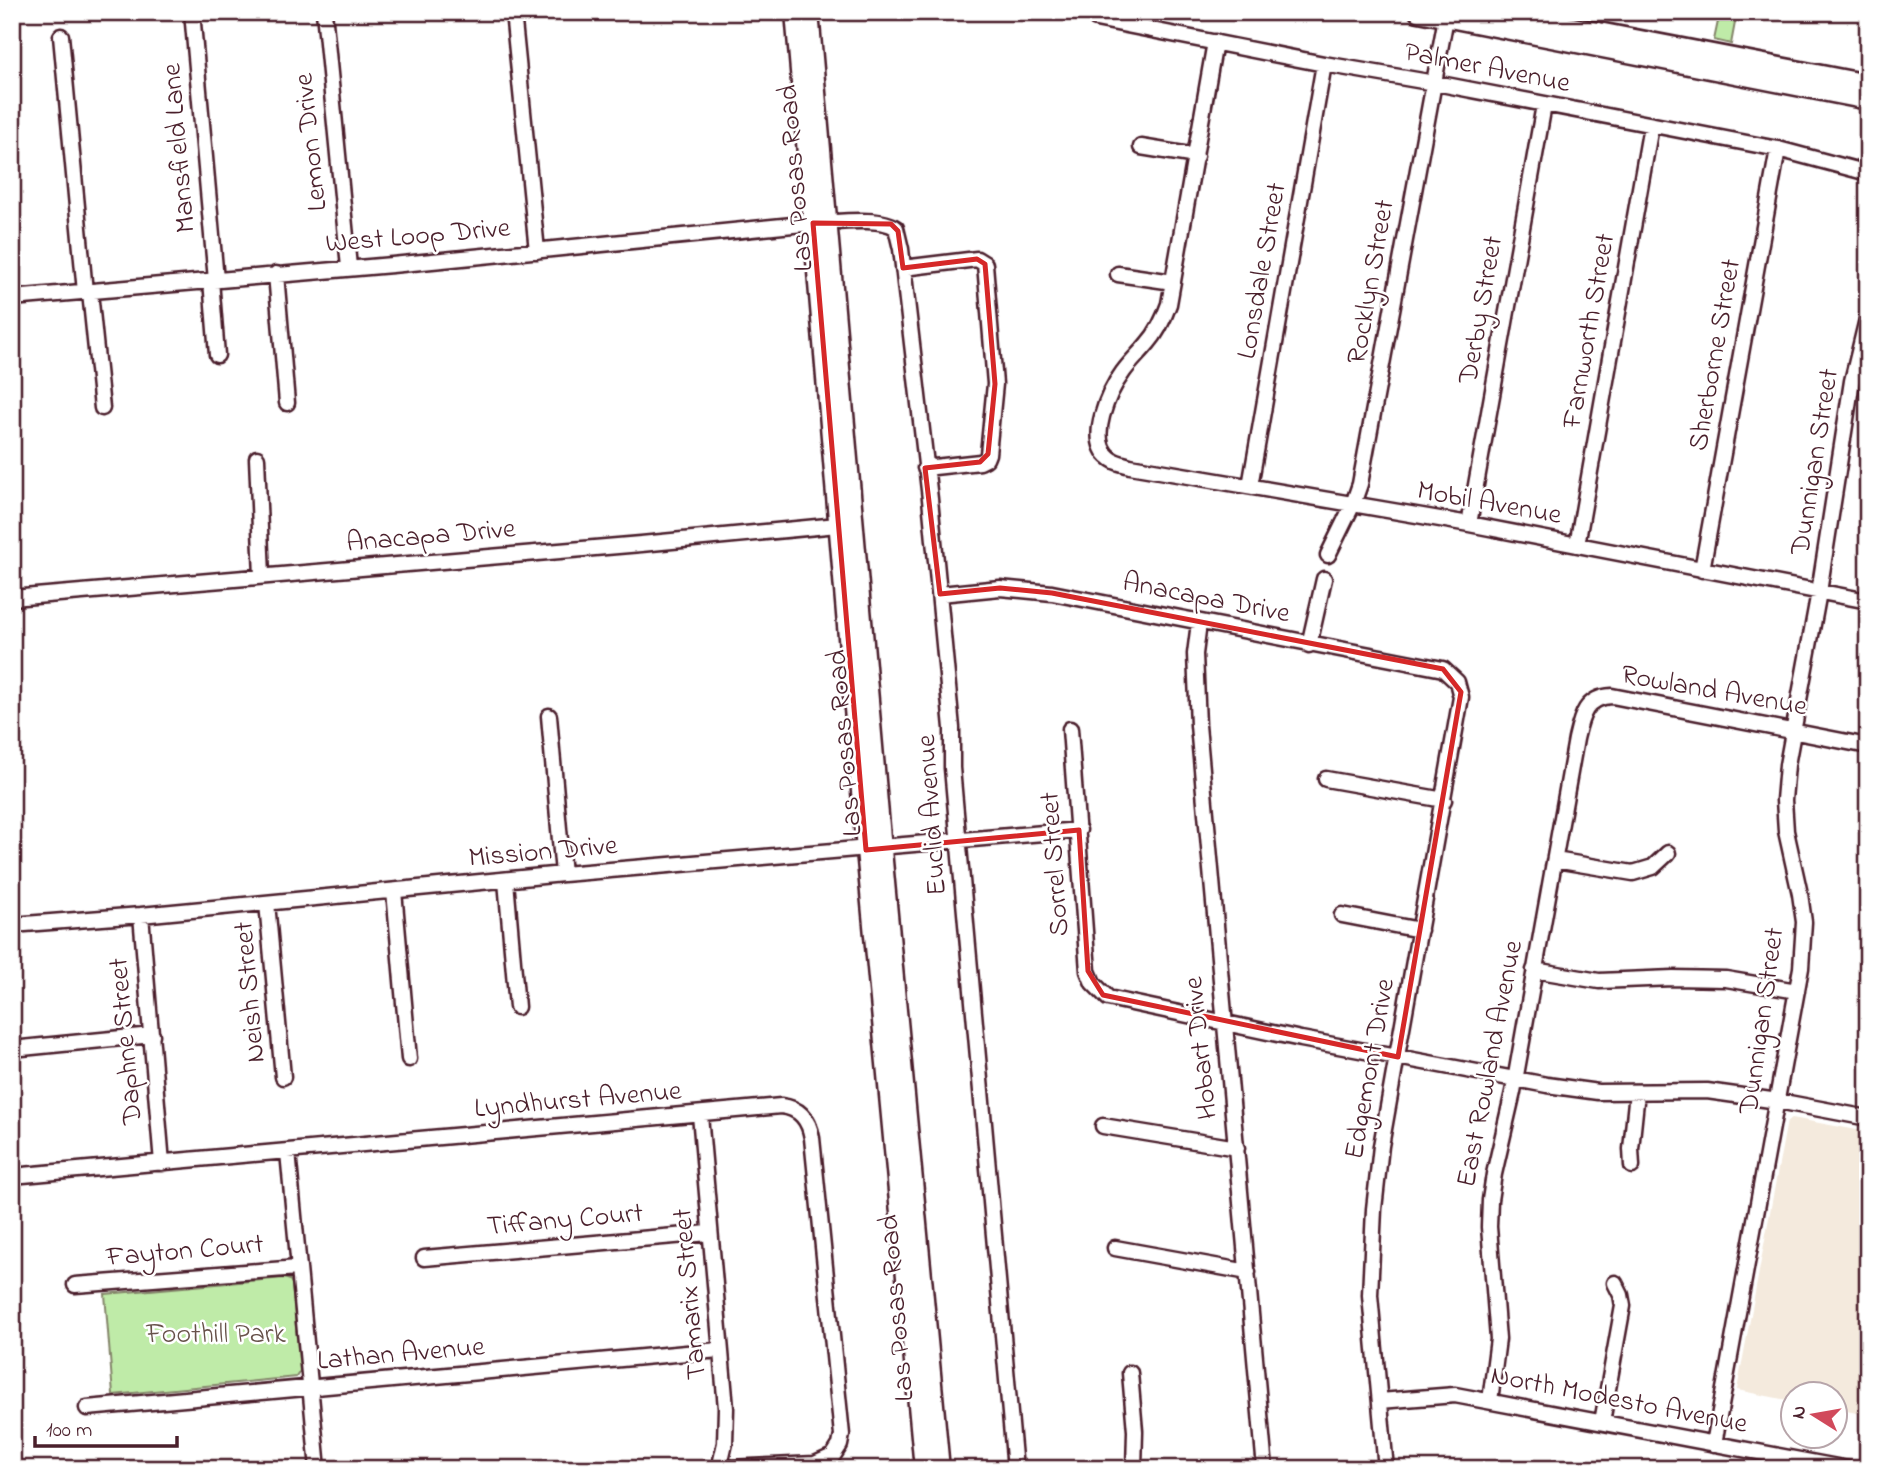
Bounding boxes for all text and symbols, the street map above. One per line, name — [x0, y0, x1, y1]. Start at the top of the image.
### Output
street label: Palmer Avenue — [1401, 33, 1574, 105]
street label: Mansfield Lane — [152, 61, 208, 234]
street label: Lemon Drive — [284, 71, 340, 213]
street label: Las Posas Road — [768, 83, 826, 273]
street label: Lonsdale Street — [1227, 179, 1299, 363]
street label: Rocklyn Street — [1337, 197, 1407, 367]
street label: West Loop Drive — [324, 208, 512, 265]
street label: Farnworth Street — [1553, 230, 1627, 433]
street label: Derby Street — [1449, 233, 1515, 388]
street label: Sherborne Street — [1679, 256, 1753, 454]
street label: Dunnigan Street — [1781, 366, 1851, 559]
street label: Mobil Avenue — [1414, 471, 1565, 537]
street label: Anacapa Drive — [345, 509, 518, 565]
street label: Anacapa Drive — [1119, 563, 1294, 635]
street label: Las Posas Road — [817, 648, 875, 838]
street label: Rowland Avenue — [1618, 655, 1811, 729]
street label: Euclid Avenue — [907, 733, 959, 897]
street label: Sorrel Street — [1031, 790, 1081, 938]
street label: Mission Drive — [467, 826, 620, 880]
street label: Neish Street — [224, 920, 278, 1064]
street label: Dunnigan Street — [1729, 925, 1796, 1118]
street label: East Rowland Avenue — [1447, 937, 1535, 1191]
street label: Daphne Street — [99, 956, 155, 1127]
street label: Hobart Drive — [1174, 974, 1230, 1121]
street label: Edgemont Drive — [1335, 975, 1407, 1163]
street label: Lyndhurst Avenue — [473, 1071, 684, 1130]
street label: Tiffany Court — [485, 1194, 645, 1248]
street label: Tamarix Street — [663, 1207, 719, 1381]
street label: Las Posas Road — [869, 1213, 927, 1403]
street label: Fayton Court — [104, 1225, 265, 1279]
park label: Foothill Park — [145, 1315, 286, 1356]
street label: Lathan Avenue — [316, 1327, 487, 1383]
street label: North Modesto Avenue — [1487, 1356, 1751, 1446]
north arrow — [1778, 1380, 1848, 1450]
text: N — [1785, 1403, 1814, 1421]
scale bar — [35, 1404, 177, 1448]
text: 100 m — [46, 1416, 92, 1446]

